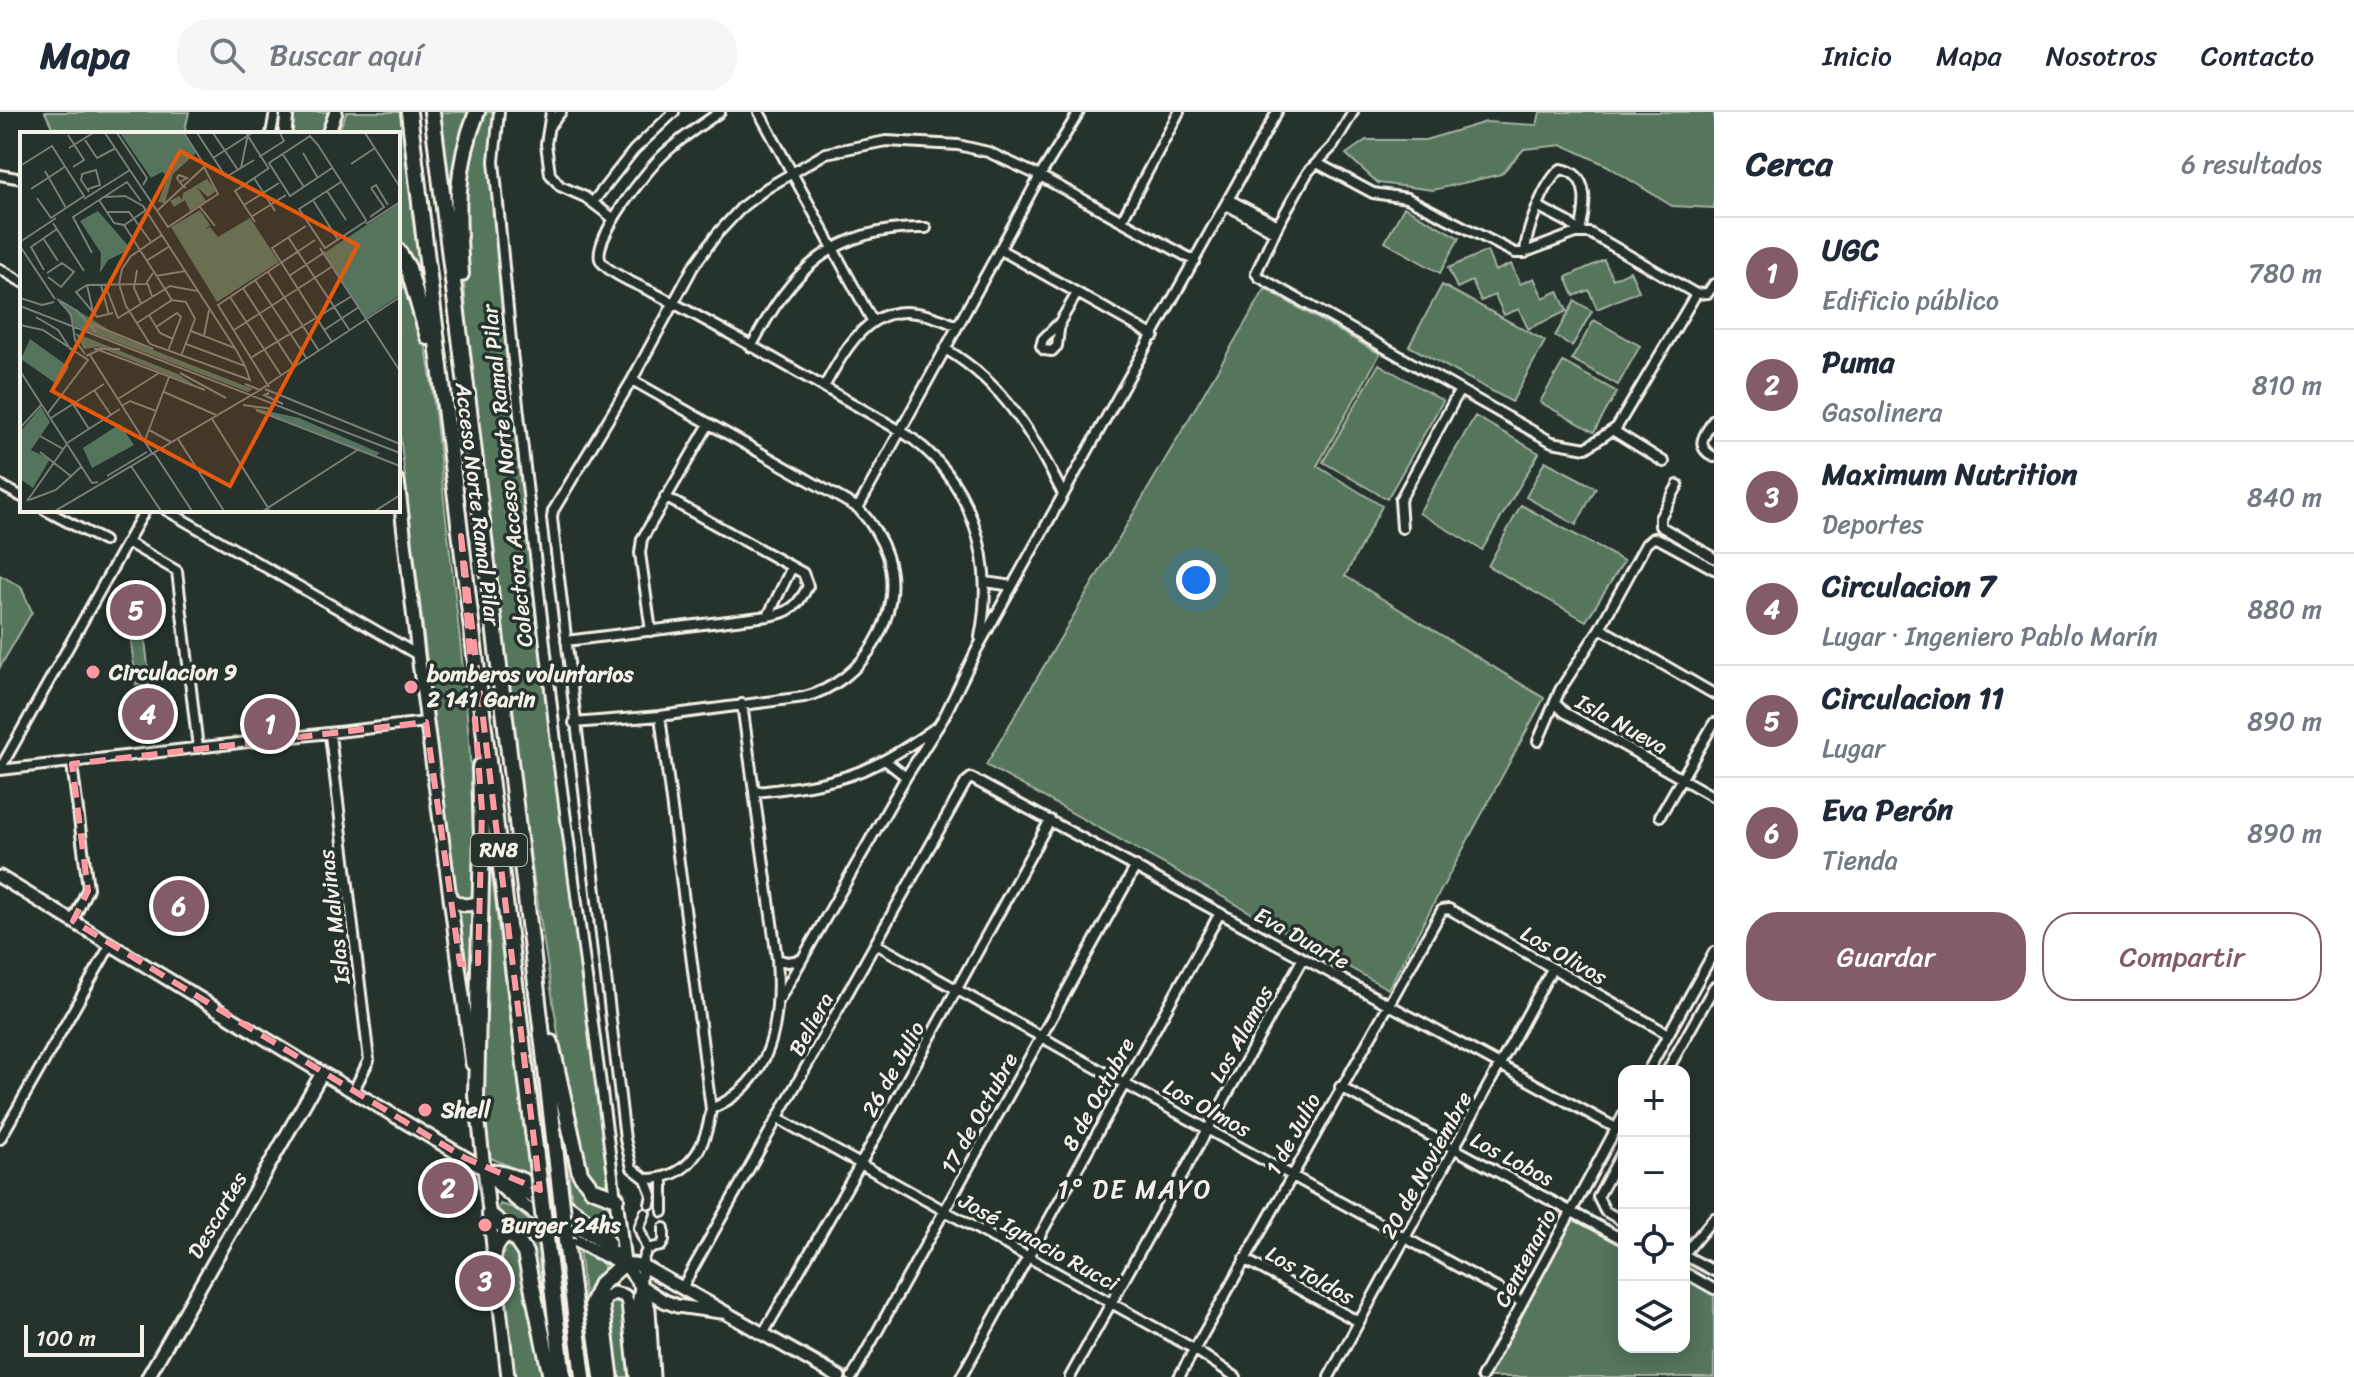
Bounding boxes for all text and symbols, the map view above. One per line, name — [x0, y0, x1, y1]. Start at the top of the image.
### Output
search box — [177, 19, 737, 91]
text: Mapa — [40, 22, 129, 89]
text: Buscar aquí — [269, 28, 422, 82]
text: Inicio — [1822, 31, 1892, 80]
text: Mapa — [1936, 31, 2002, 80]
text: Nosotros — [2046, 31, 2157, 80]
text: Contacto — [2201, 31, 2314, 80]
icon: search — [205, 33, 249, 77]
inset map — [20, 132, 400, 512]
text: Cerca — [1746, 134, 1833, 194]
text: 6 resultados — [2181, 141, 2322, 187]
text: UGC — [1822, 223, 1879, 277]
text: 1 — [1766, 250, 1778, 296]
text: 780 m — [2248, 250, 2322, 296]
text: Edificio público — [1822, 277, 1999, 323]
street label: Colectora Acceso Norte Ramal Pilar — [476, 303, 538, 649]
text: Puma — [1822, 335, 1894, 389]
text: 2 — [1764, 362, 1780, 408]
text: 810 m — [2252, 362, 2322, 408]
street label: Acceso Norte Ramal Pilar — [450, 380, 506, 628]
text: Gasolinera — [1822, 389, 1942, 435]
text: Maximum Nutrition — [1822, 447, 2077, 501]
text: 3 — [1765, 474, 1779, 520]
text: 840 m — [2247, 474, 2322, 520]
text: Deportes — [1822, 501, 1923, 547]
text: Circulacion 7 — [1822, 559, 1996, 613]
your location — [1176, 560, 1216, 600]
pin: 5 — [110, 580, 162, 640]
text: 4 — [1764, 586, 1780, 632]
text: 880 m — [2247, 586, 2322, 632]
text: Lugar · Ingeniero Pablo Marín — [1822, 613, 2157, 659]
place label: Circulacion 9 — [108, 653, 238, 692]
place label: bomberos voluntarios 2 141 Garin — [426, 655, 634, 719]
marker: Circulacion 9 — [84, 663, 102, 681]
text: Circulacion 11 — [1822, 671, 2004, 725]
marker: bomberos voluntarios 2 141 Garin — [402, 678, 420, 696]
street label: Isla Nueva — [1568, 682, 1676, 765]
pin: 4 — [122, 684, 174, 744]
pin: 1 — [244, 694, 296, 754]
text: 5 — [1764, 698, 1780, 744]
text: 890 m — [2247, 698, 2322, 744]
text: Lugar — [1822, 725, 1885, 771]
text: Eva Perón — [1822, 783, 1953, 837]
text: 6 — [1765, 810, 1779, 856]
text: 890 m — [2247, 810, 2322, 856]
road number: RN8 — [471, 834, 527, 866]
text: Tienda — [1822, 837, 1898, 883]
street label: Islas Malvinas — [306, 846, 362, 988]
pin: 6 — [153, 876, 205, 936]
street label: Eva Duarte — [1247, 896, 1357, 980]
button: Guardar — [1746, 912, 2026, 1001]
button: Compartir — [2042, 912, 2322, 1001]
street label: Los Olivos — [1513, 914, 1616, 996]
street label: Los Alamos — [1198, 977, 1284, 1090]
street label: Beliera — [777, 985, 845, 1063]
street label: 26 de Julio — [850, 1014, 936, 1124]
street label: 8 de Octubre — [1051, 1029, 1146, 1158]
street label: 17 de Octubre — [929, 1045, 1029, 1181]
map controls — [1618, 1065, 1690, 1353]
button: + — [1618, 1065, 1690, 1137]
street label: Los Olmos — [1156, 1068, 1259, 1149]
street label: 20 de Noviembre — [1369, 1084, 1483, 1246]
street label: 1 de Julio — [1254, 1085, 1332, 1183]
place label: Shell — [440, 1091, 491, 1130]
marker: Shell — [416, 1101, 434, 1119]
street label: Los Lobos — [1463, 1121, 1561, 1197]
button: − — [1618, 1137, 1690, 1209]
pin: 2 — [422, 1158, 474, 1218]
street label: Descartes — [176, 1163, 258, 1266]
district label: 1° DE MAYO — [1057, 1166, 1213, 1212]
street label: José Ignacio Rucci — [951, 1181, 1127, 1303]
street label: Centenario — [1483, 1202, 1567, 1314]
place label: Burger 24hs — [501, 1206, 622, 1245]
button: locate — [1618, 1209, 1690, 1281]
marker: Burger 24hs — [476, 1216, 494, 1234]
street label: Los Toldos — [1258, 1234, 1363, 1316]
pin: 3 — [459, 1251, 511, 1311]
button: layers — [1618, 1281, 1690, 1353]
text: 100 m — [36, 1319, 96, 1358]
scale bar — [24, 1321, 144, 1357]

